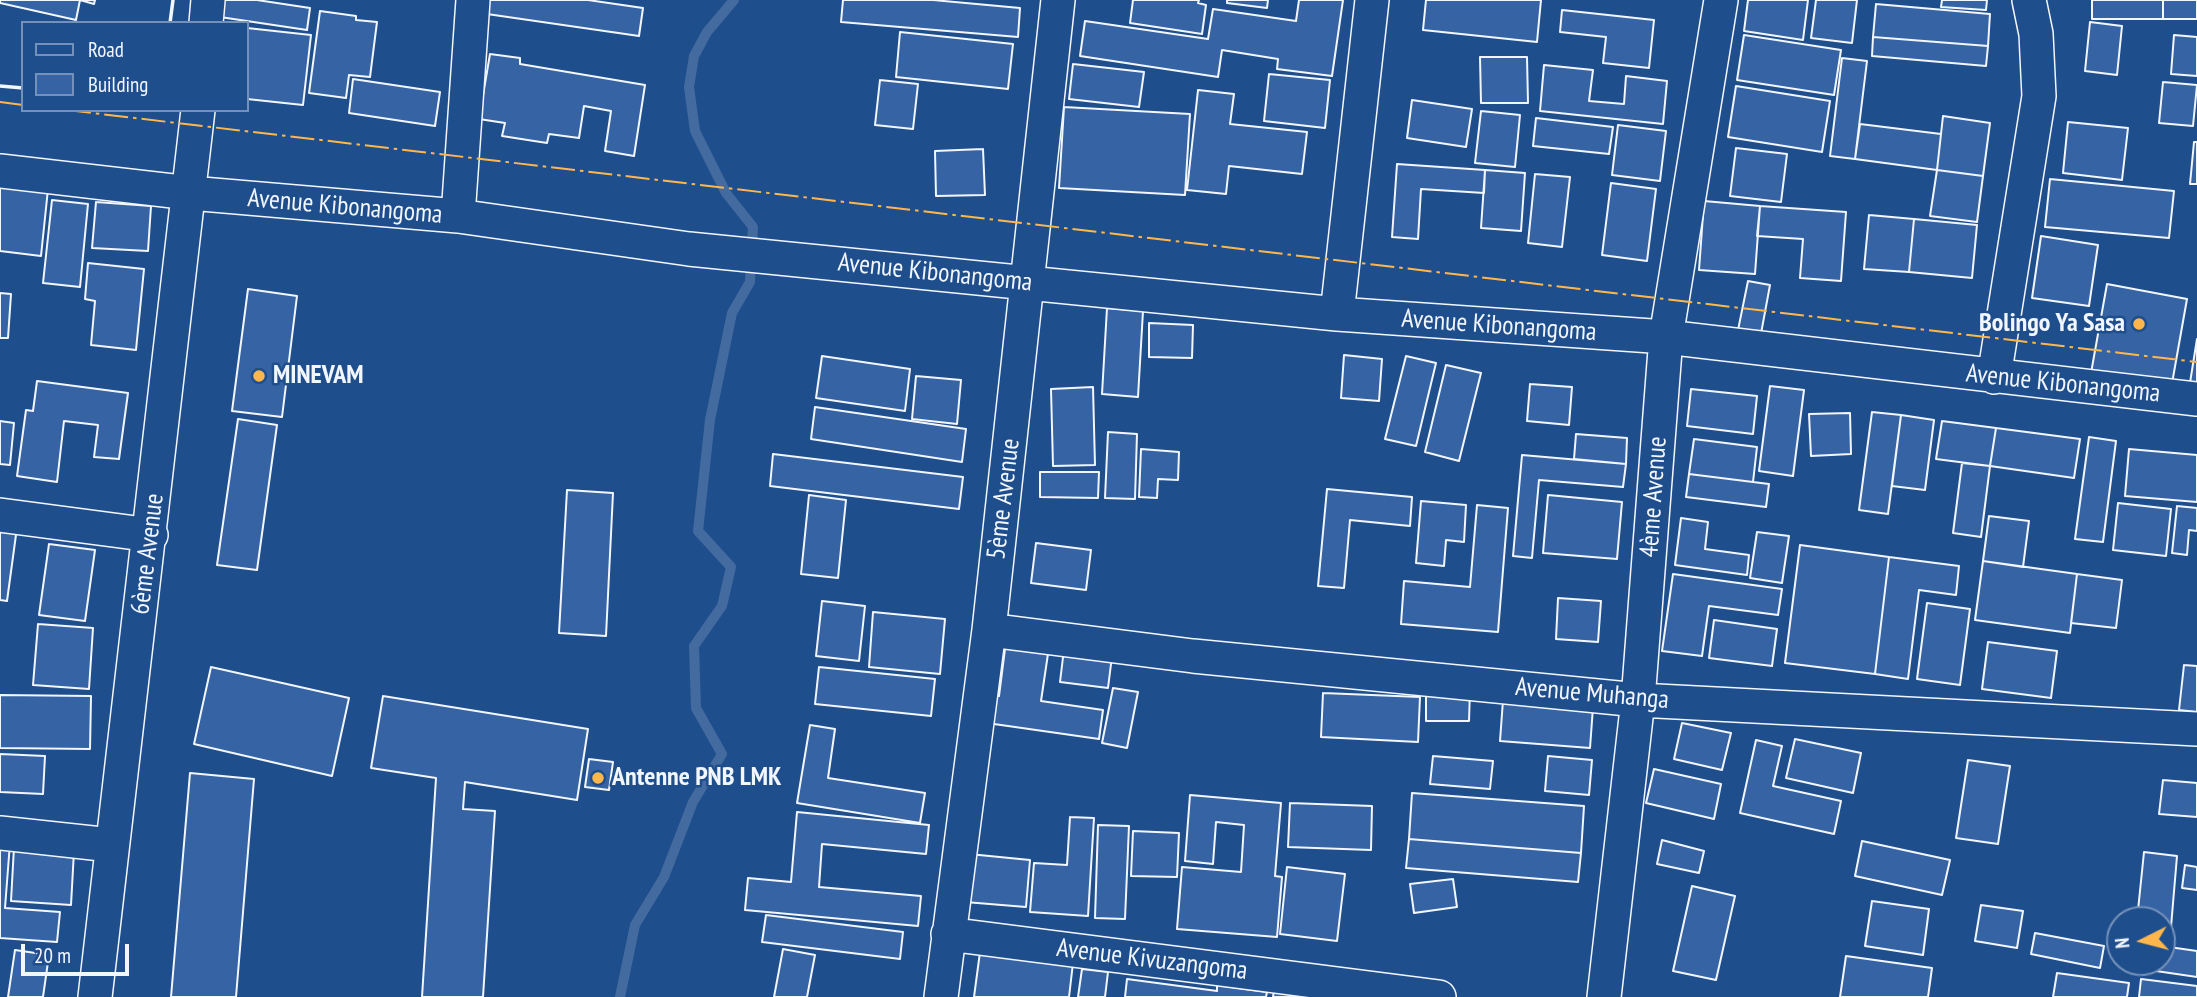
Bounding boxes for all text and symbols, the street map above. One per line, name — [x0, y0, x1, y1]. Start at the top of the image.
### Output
legend — [21, 21, 248, 112]
text: Road — [88, 36, 124, 63]
text: Building — [88, 71, 148, 98]
street label: Avenue Kibonangoma — [246, 183, 444, 231]
street label: Avenue Kibonangoma — [836, 247, 1034, 299]
street label: Avenue Kibonangoma — [1401, 304, 1597, 348]
place label: Bolingo Ya Sasa — [1979, 308, 2125, 340]
marker: Bolingo Ya Sasa — [2131, 316, 2147, 332]
street label: Avenue Kibonangoma — [1964, 358, 2162, 410]
place label: MINEVAM — [273, 360, 364, 392]
marker: MINEVAM — [251, 368, 267, 384]
street label: 4ème Avenue — [1634, 435, 1674, 559]
street label: 5ème Avenue — [981, 437, 1027, 561]
street label: 6ème Avenue — [125, 492, 171, 616]
street label: Avenue Muhanga — [1514, 672, 1670, 716]
place label: Antenne PNB LMK — [612, 762, 781, 794]
marker: Antenne PNB LMK — [590, 770, 606, 786]
north arrow — [2106, 906, 2176, 976]
scale bar — [24, 930, 133, 974]
street label: Avenue Kivuzangoma — [1055, 933, 1249, 987]
text: N — [2110, 937, 2135, 949]
text: 20 m — [34, 942, 71, 969]

